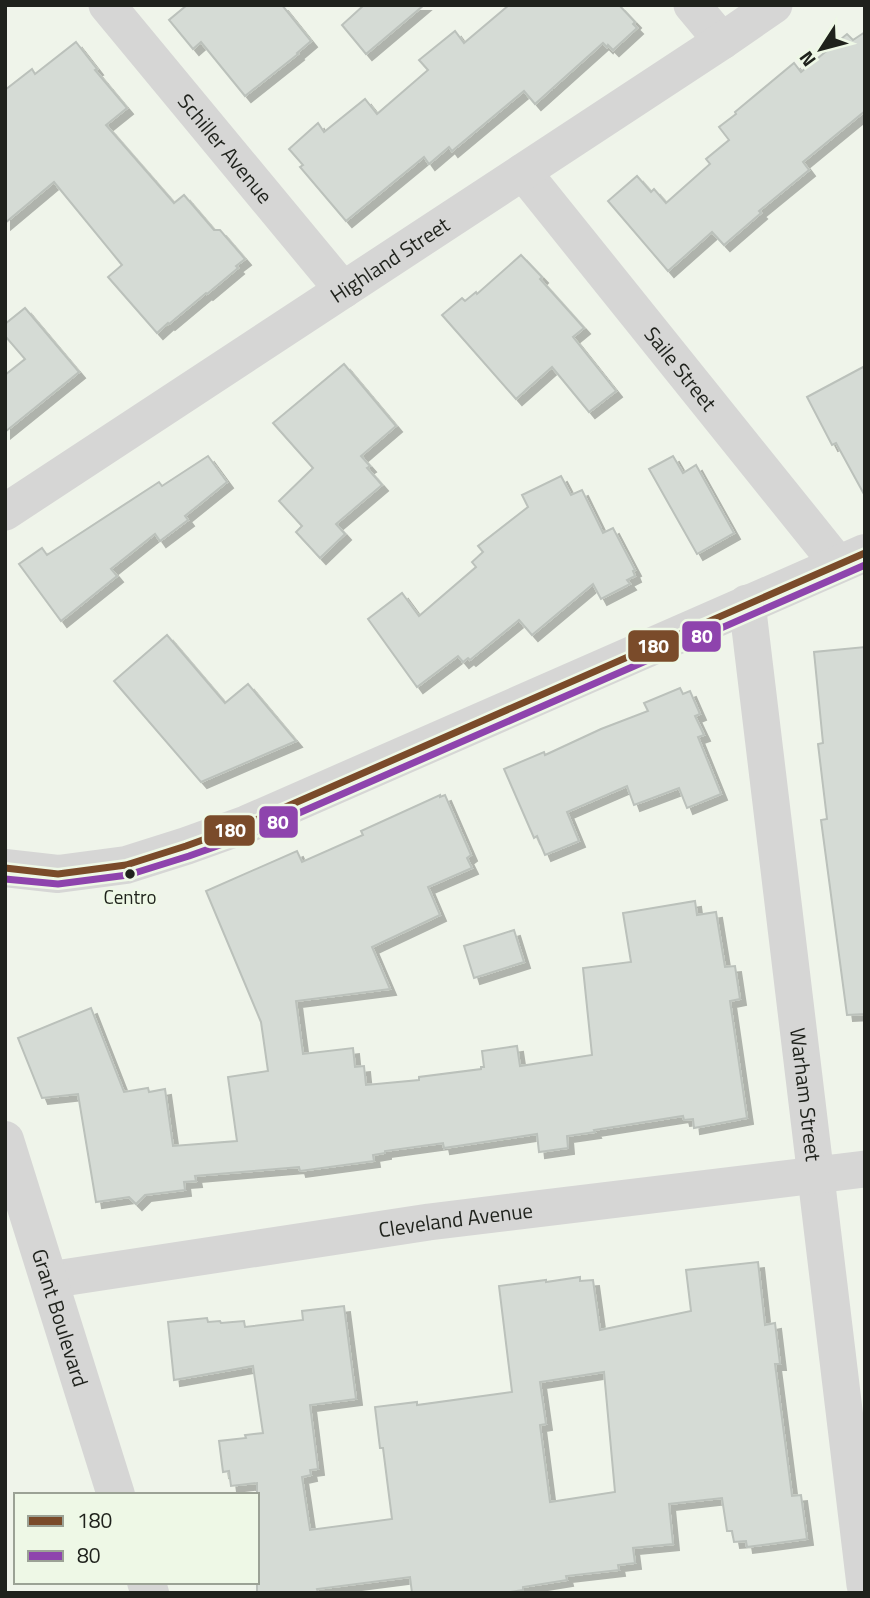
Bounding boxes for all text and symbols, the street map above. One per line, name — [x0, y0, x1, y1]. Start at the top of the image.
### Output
north arrow — [786, 14, 856, 84]
text: N — [791, 45, 822, 73]
street label: Schiller Avenue — [170, 86, 281, 210]
street label: Highland Street — [323, 208, 456, 311]
street label: Saile Street — [637, 319, 725, 418]
line badge: 80 — [681, 620, 722, 653]
text: 80 — [691, 621, 713, 650]
line badge: 180 — [627, 629, 680, 663]
text: 180 — [637, 631, 669, 660]
line badge: 80 — [258, 805, 299, 839]
text: 80 — [267, 807, 289, 836]
line badge: 180 — [203, 814, 256, 847]
text: 180 — [214, 815, 246, 844]
marker: Centro — [123, 867, 137, 881]
place label: Centro — [104, 882, 156, 911]
street label: Warham Street — [782, 1026, 830, 1164]
street label: Cleveland Avenue — [376, 1194, 534, 1246]
street label: Grant Boulevard — [24, 1244, 97, 1391]
legend — [14, 1493, 259, 1584]
text: 180 — [77, 1504, 112, 1536]
text: 80 — [77, 1539, 101, 1571]

